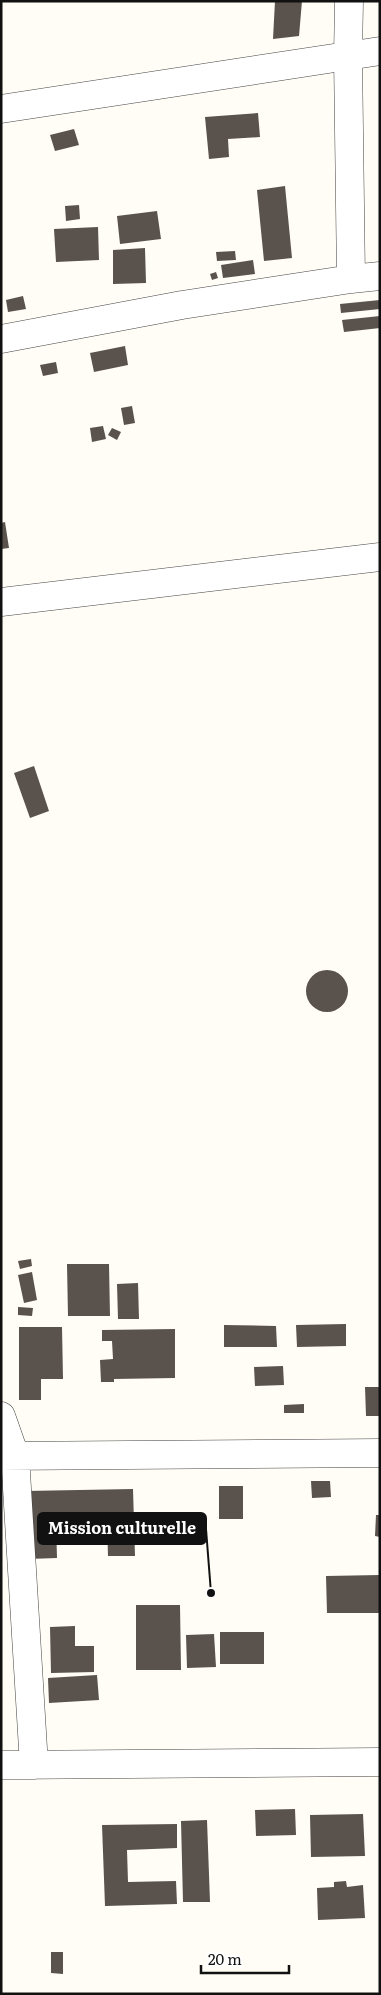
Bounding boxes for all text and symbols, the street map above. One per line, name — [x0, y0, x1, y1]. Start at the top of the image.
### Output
callout: Mission culturelle — [38, 1513, 206, 1544]
text: Mission culturelle — [48, 1515, 196, 1539]
scale bar — [201, 1942, 288, 1974]
text: 20 m — [208, 1947, 242, 1970]

